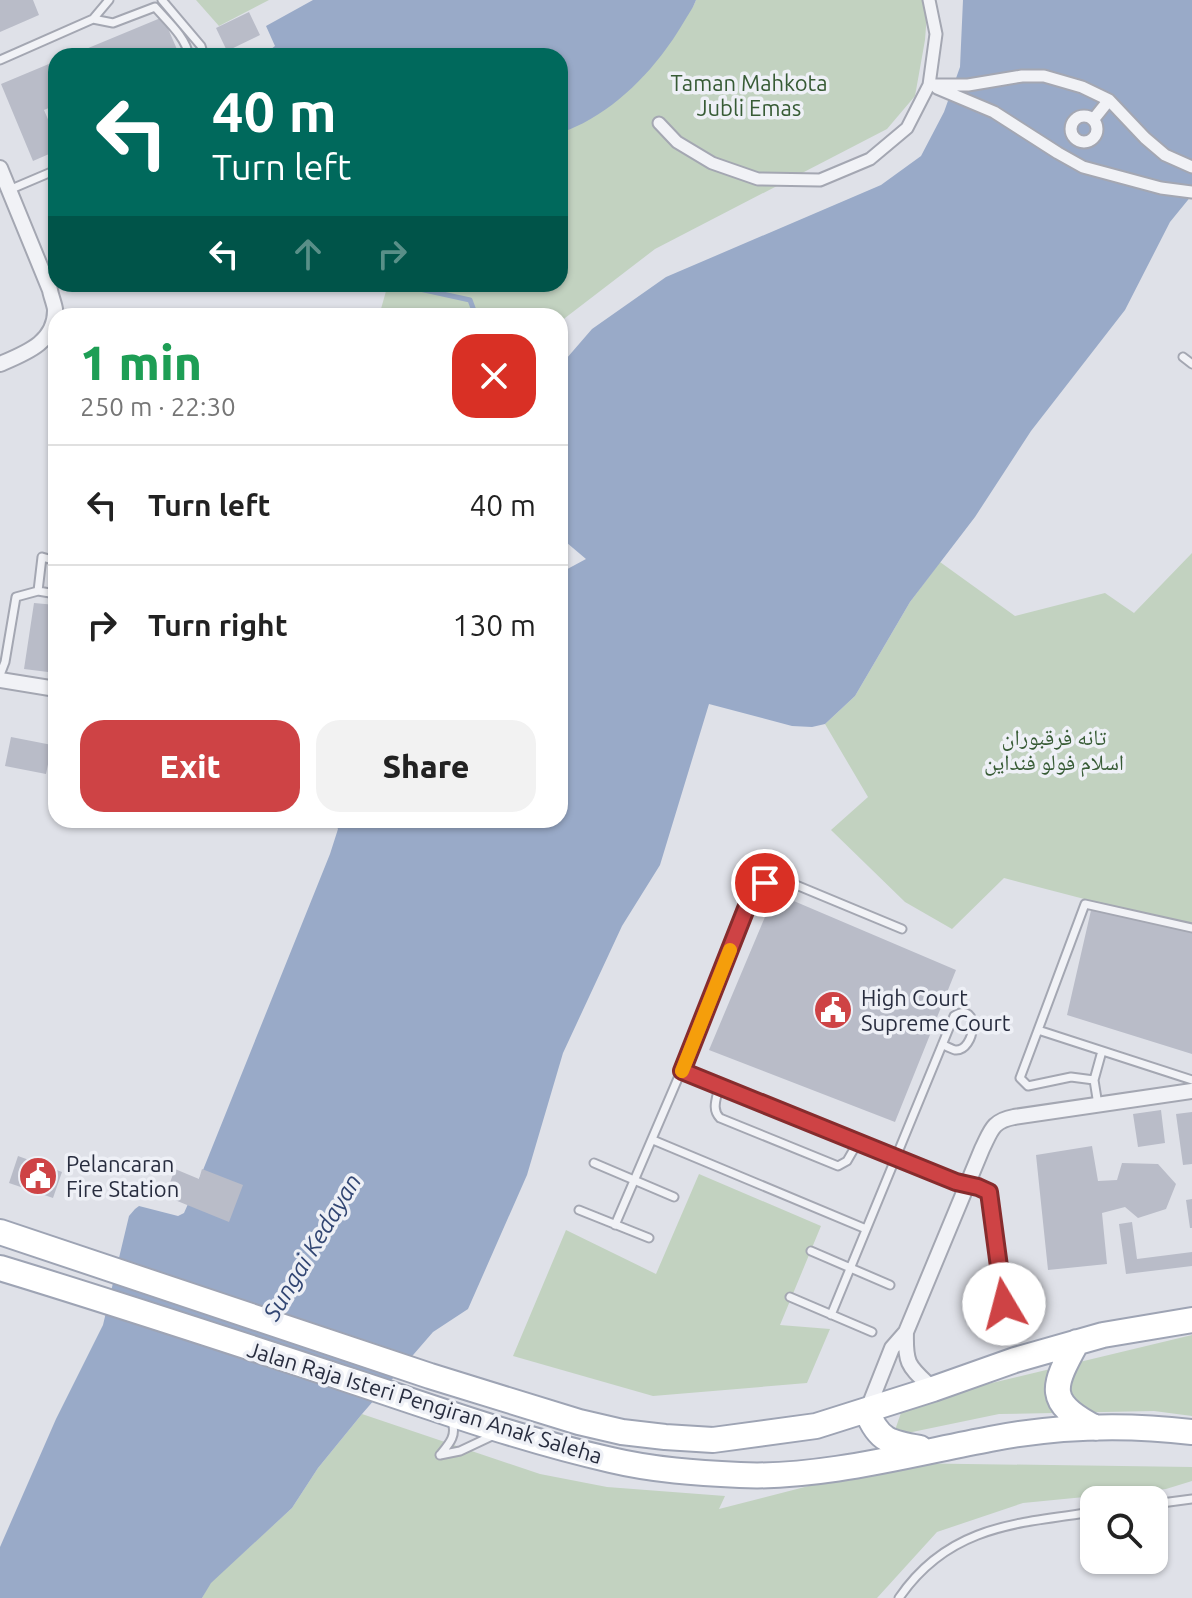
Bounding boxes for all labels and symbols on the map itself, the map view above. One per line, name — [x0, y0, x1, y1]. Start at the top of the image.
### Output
park label: Taman Mahkota Jubli Emas — [670, 70, 828, 120]
park label: تانه فرقبوران اسلام فولو فنداين — [984, 724, 1124, 777]
pin — [731, 849, 799, 917]
place label: High Court Supreme Court — [861, 985, 1011, 1035]
public building icon: High Court Supreme Court — [812, 989, 854, 1031]
place label: Pelancaran Fire Station — [66, 1151, 179, 1201]
public building icon: Pelancaran Fire Station — [17, 1155, 59, 1197]
water label: Sungai Kedayan — [257, 1169, 366, 1326]
position arrow — [962, 1262, 1046, 1346]
street label: Jalan Raja Isteri Pengiran Anak Saleha — [245, 1336, 605, 1468]

